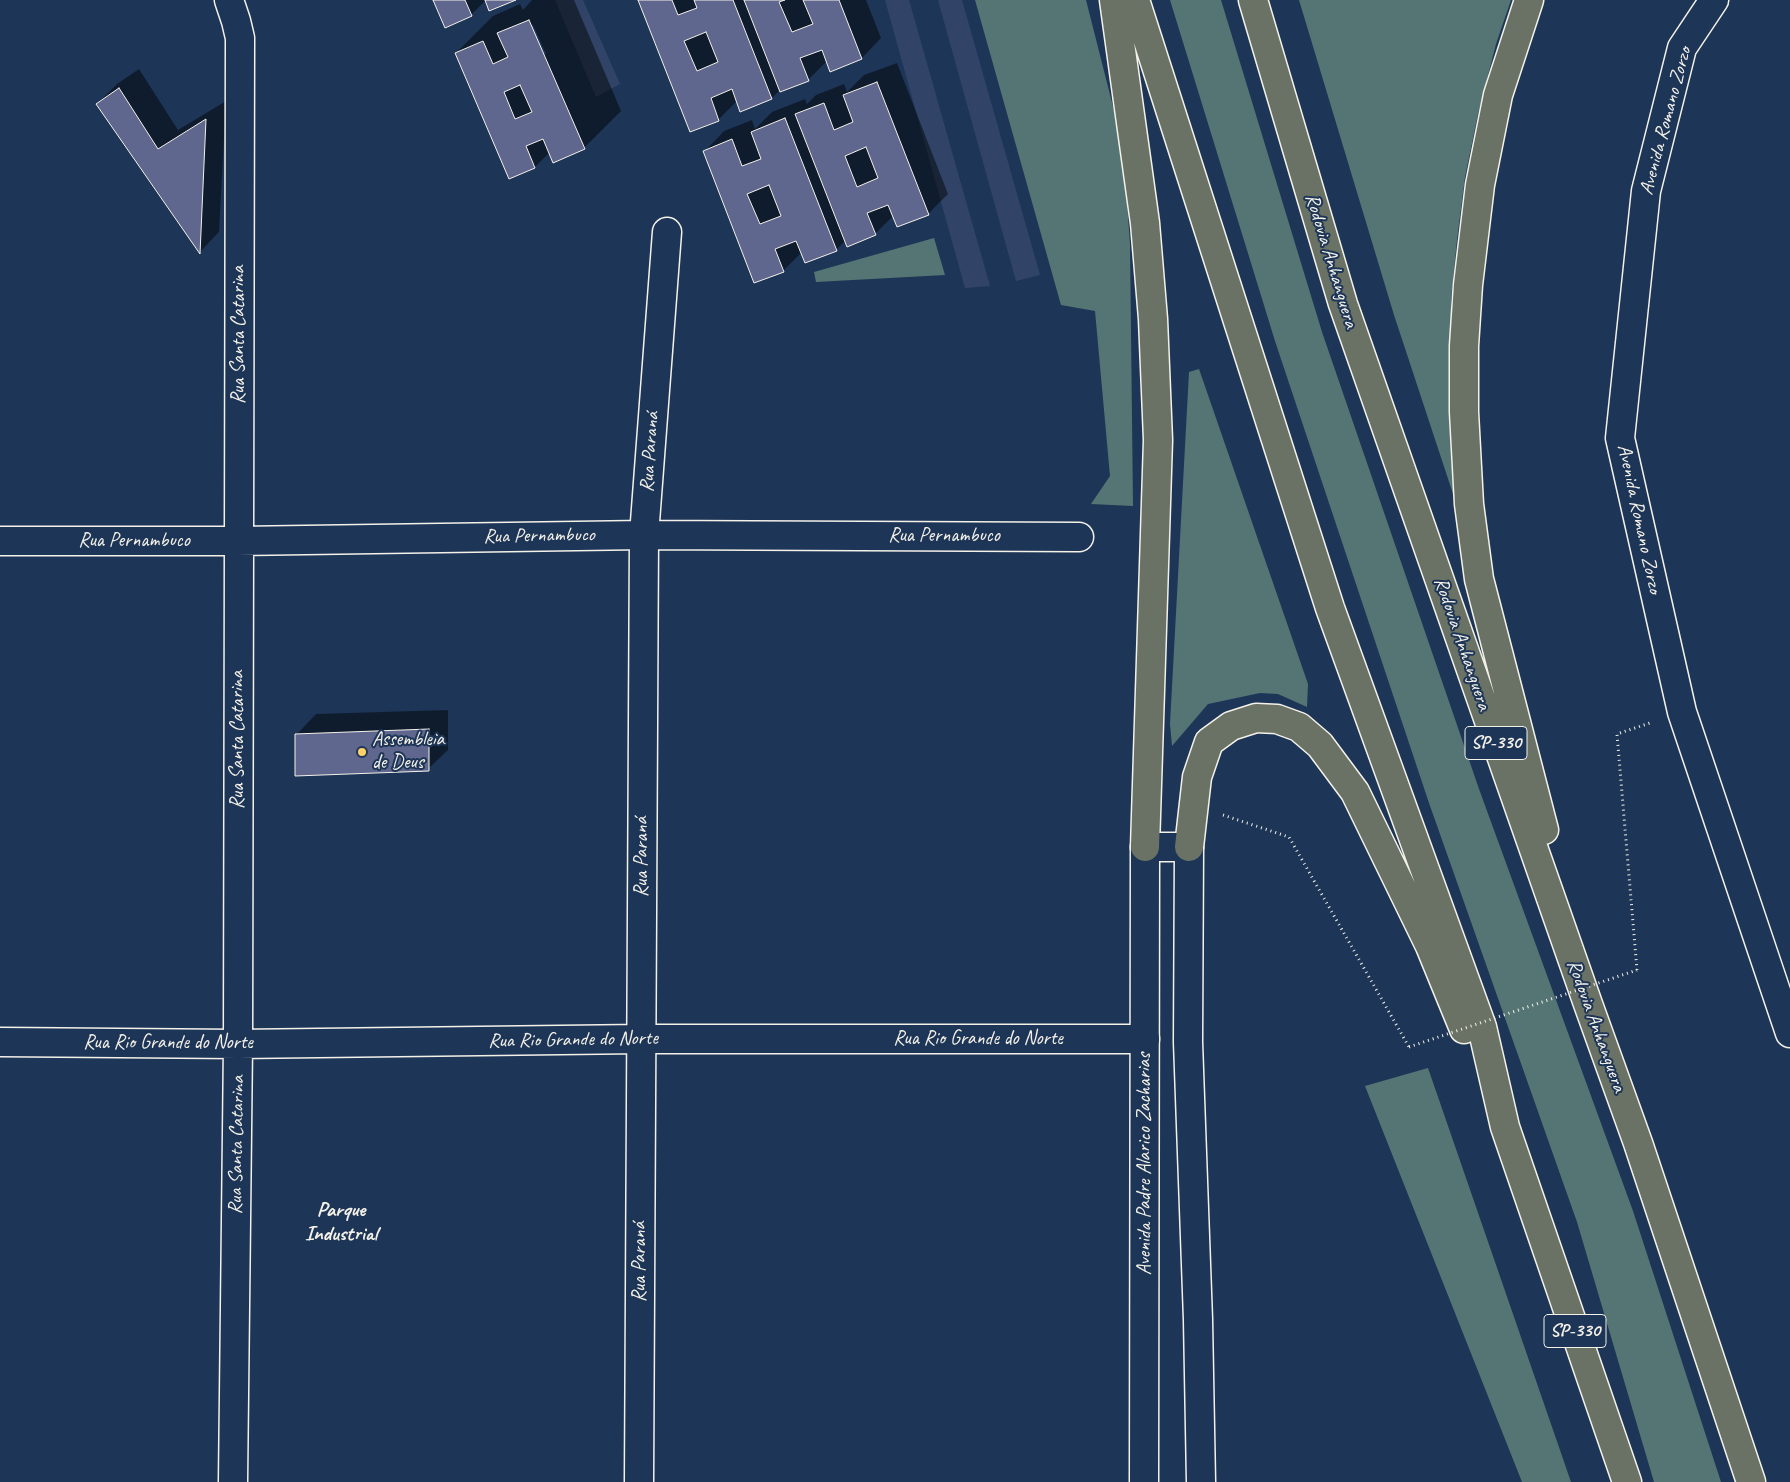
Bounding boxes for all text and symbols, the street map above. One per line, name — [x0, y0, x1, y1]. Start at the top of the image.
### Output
street label: Avenida Romano Zorzo — [1635, 45, 1697, 197]
street label: Rodovia Anhanguera — [1299, 191, 1363, 331]
street label: Rua Santa Catarina — [227, 266, 251, 404]
street label: Rua Paraná — [635, 411, 665, 493]
street label: Avenida Romano Zorzo — [1611, 442, 1667, 596]
street label: Rua Pernambuco — [483, 523, 595, 549]
street label: Rua Pernambuco — [888, 524, 1000, 548]
street label: Rua Pernambuco — [78, 529, 190, 553]
street label: Rodovia Anhanguera — [1428, 574, 1496, 714]
street label: Rua Santa Catarina — [226, 671, 250, 809]
road number: SP-330 — [1465, 726, 1527, 760]
place label: Assembleia de Deus — [372, 728, 444, 775]
marker: Assembleia de Deus — [356, 746, 368, 758]
street label: Rua Paraná — [630, 817, 654, 897]
street label: Rodovia Anhanguera — [1561, 957, 1631, 1095]
street label: Rua Rio Grande do Norte — [488, 1027, 658, 1053]
street label: Rua Rio Grande do Norte — [893, 1027, 1063, 1051]
street label: Rua Rio Grande do Norte — [83, 1031, 253, 1055]
street label: Avenida Padre Alarico Zacharias — [1133, 1053, 1157, 1275]
street label: Rua Santa Catarina — [224, 1075, 250, 1215]
district label: Parque Industrial — [305, 1197, 377, 1247]
street label: Rua Paraná — [628, 1222, 652, 1302]
road number: SP-330 — [1544, 1314, 1606, 1348]

